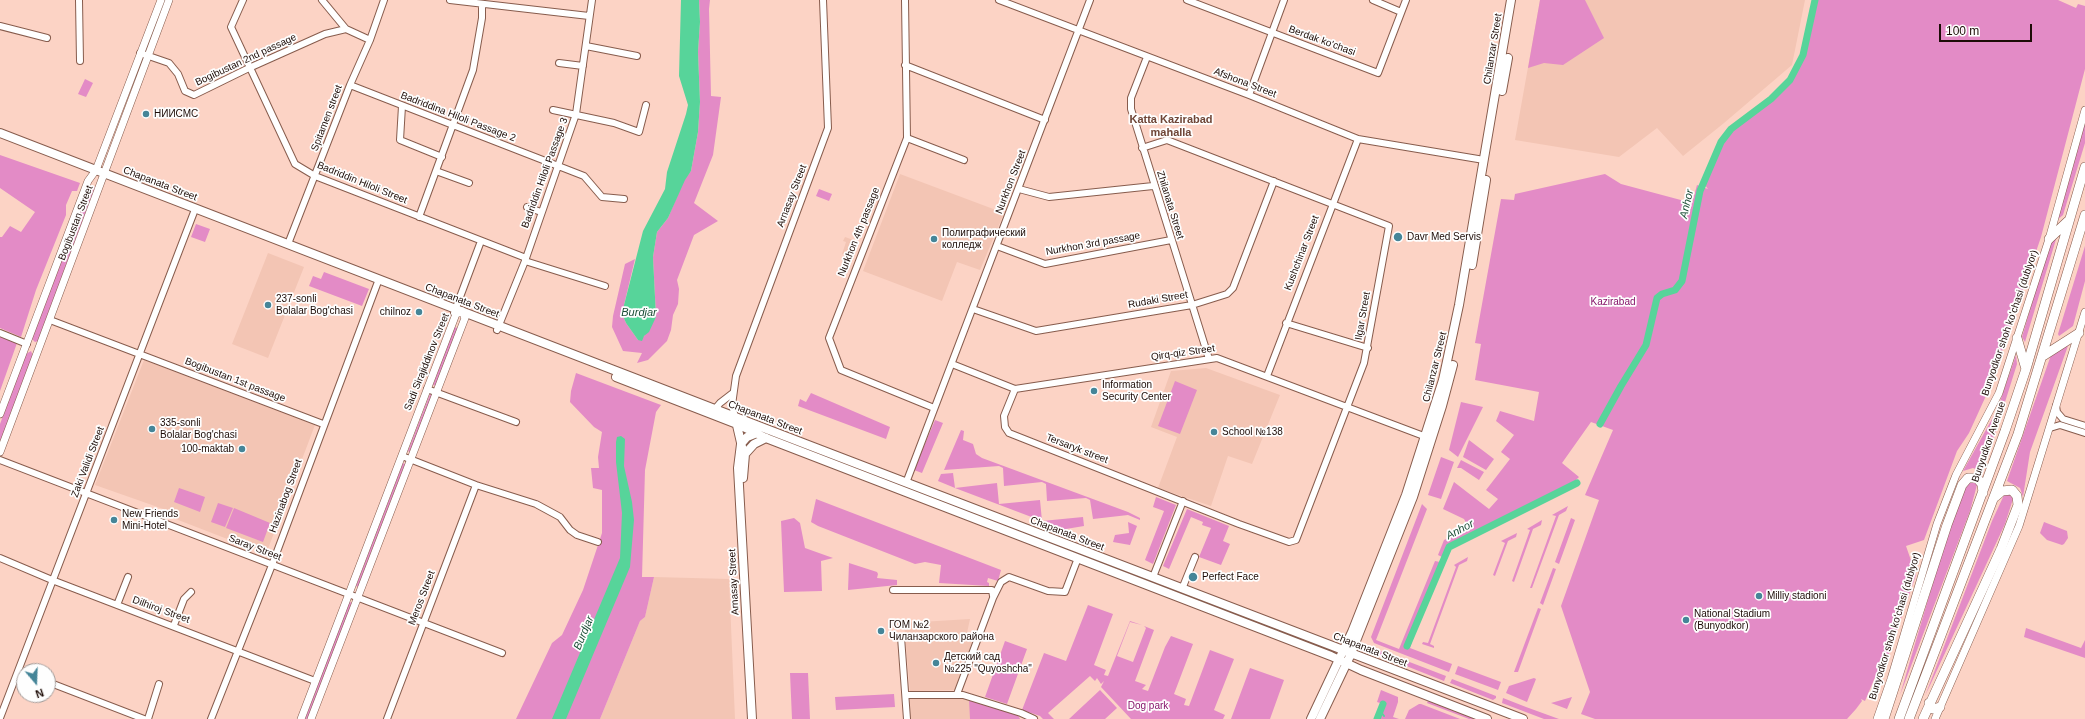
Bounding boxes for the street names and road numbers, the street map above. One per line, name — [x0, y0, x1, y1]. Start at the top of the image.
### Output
street label: Chilanzar Street — [1481, 13, 1505, 85]
street label: Berdak ko'chasi — [1287, 23, 1357, 59]
street label: Bogibustan 2nd passage — [194, 31, 298, 89]
street label: Afshona Street — [1212, 66, 1278, 100]
street label: Spitamen street — [309, 83, 345, 153]
street label: Badriddina Hiloli Passage 2 — [399, 89, 517, 145]
street label: Badriddin Hiloli Passage 3 — [519, 116, 571, 230]
street label: Nurkhon Street — [993, 148, 1029, 216]
street label: Badriddin Hiloli Street — [315, 159, 409, 207]
street label: Arnasay Street — [775, 163, 809, 229]
street label: Chapanata Street — [121, 164, 199, 204]
street label: Zhilаnata Street — [1154, 169, 1186, 241]
street label: Bogibustan Street — [56, 184, 96, 262]
street label: Nurkhon 4th passage — [836, 186, 882, 278]
street label: Kushchinar Street — [1282, 214, 1322, 292]
street label: Nurkhon 3rd passage — [1045, 230, 1141, 258]
street label: Bunyodkor shoh koʻchasi (dublyor) — [1979, 249, 2041, 397]
street label: Chapanata Street — [423, 281, 501, 321]
street label: Rudaki Street — [1127, 289, 1189, 311]
street label: Ilgar Street — [1353, 291, 1373, 341]
street label: Sadi Sirajiddinov Street — [402, 312, 452, 412]
street label: Chilanzar Street — [1421, 331, 1449, 403]
street label: Qirq-qiz Street — [1150, 343, 1216, 363]
street label: Bogibustan 1st passage — [183, 355, 287, 405]
street label: Chapanata Street — [726, 398, 804, 438]
street label: Bunyudkor Avenue — [1970, 400, 2008, 484]
street label: Zaki Validi Street — [69, 425, 107, 499]
street label: Tersaryk street — [1044, 432, 1110, 466]
street label: Hazinabog Street — [267, 458, 305, 534]
street label: Chapanata Street — [1028, 514, 1106, 554]
street label: Saray Street — [227, 532, 283, 564]
street label: Arnasay Street — [726, 549, 742, 615]
street label: Bunyodkor shoh koʻchasi (dublyor) — [1867, 551, 1923, 701]
street label: Meros Street — [406, 569, 438, 627]
street label: Dilhiroj Street — [131, 594, 191, 626]
street label: Chapanata Street — [1331, 630, 1409, 670]

